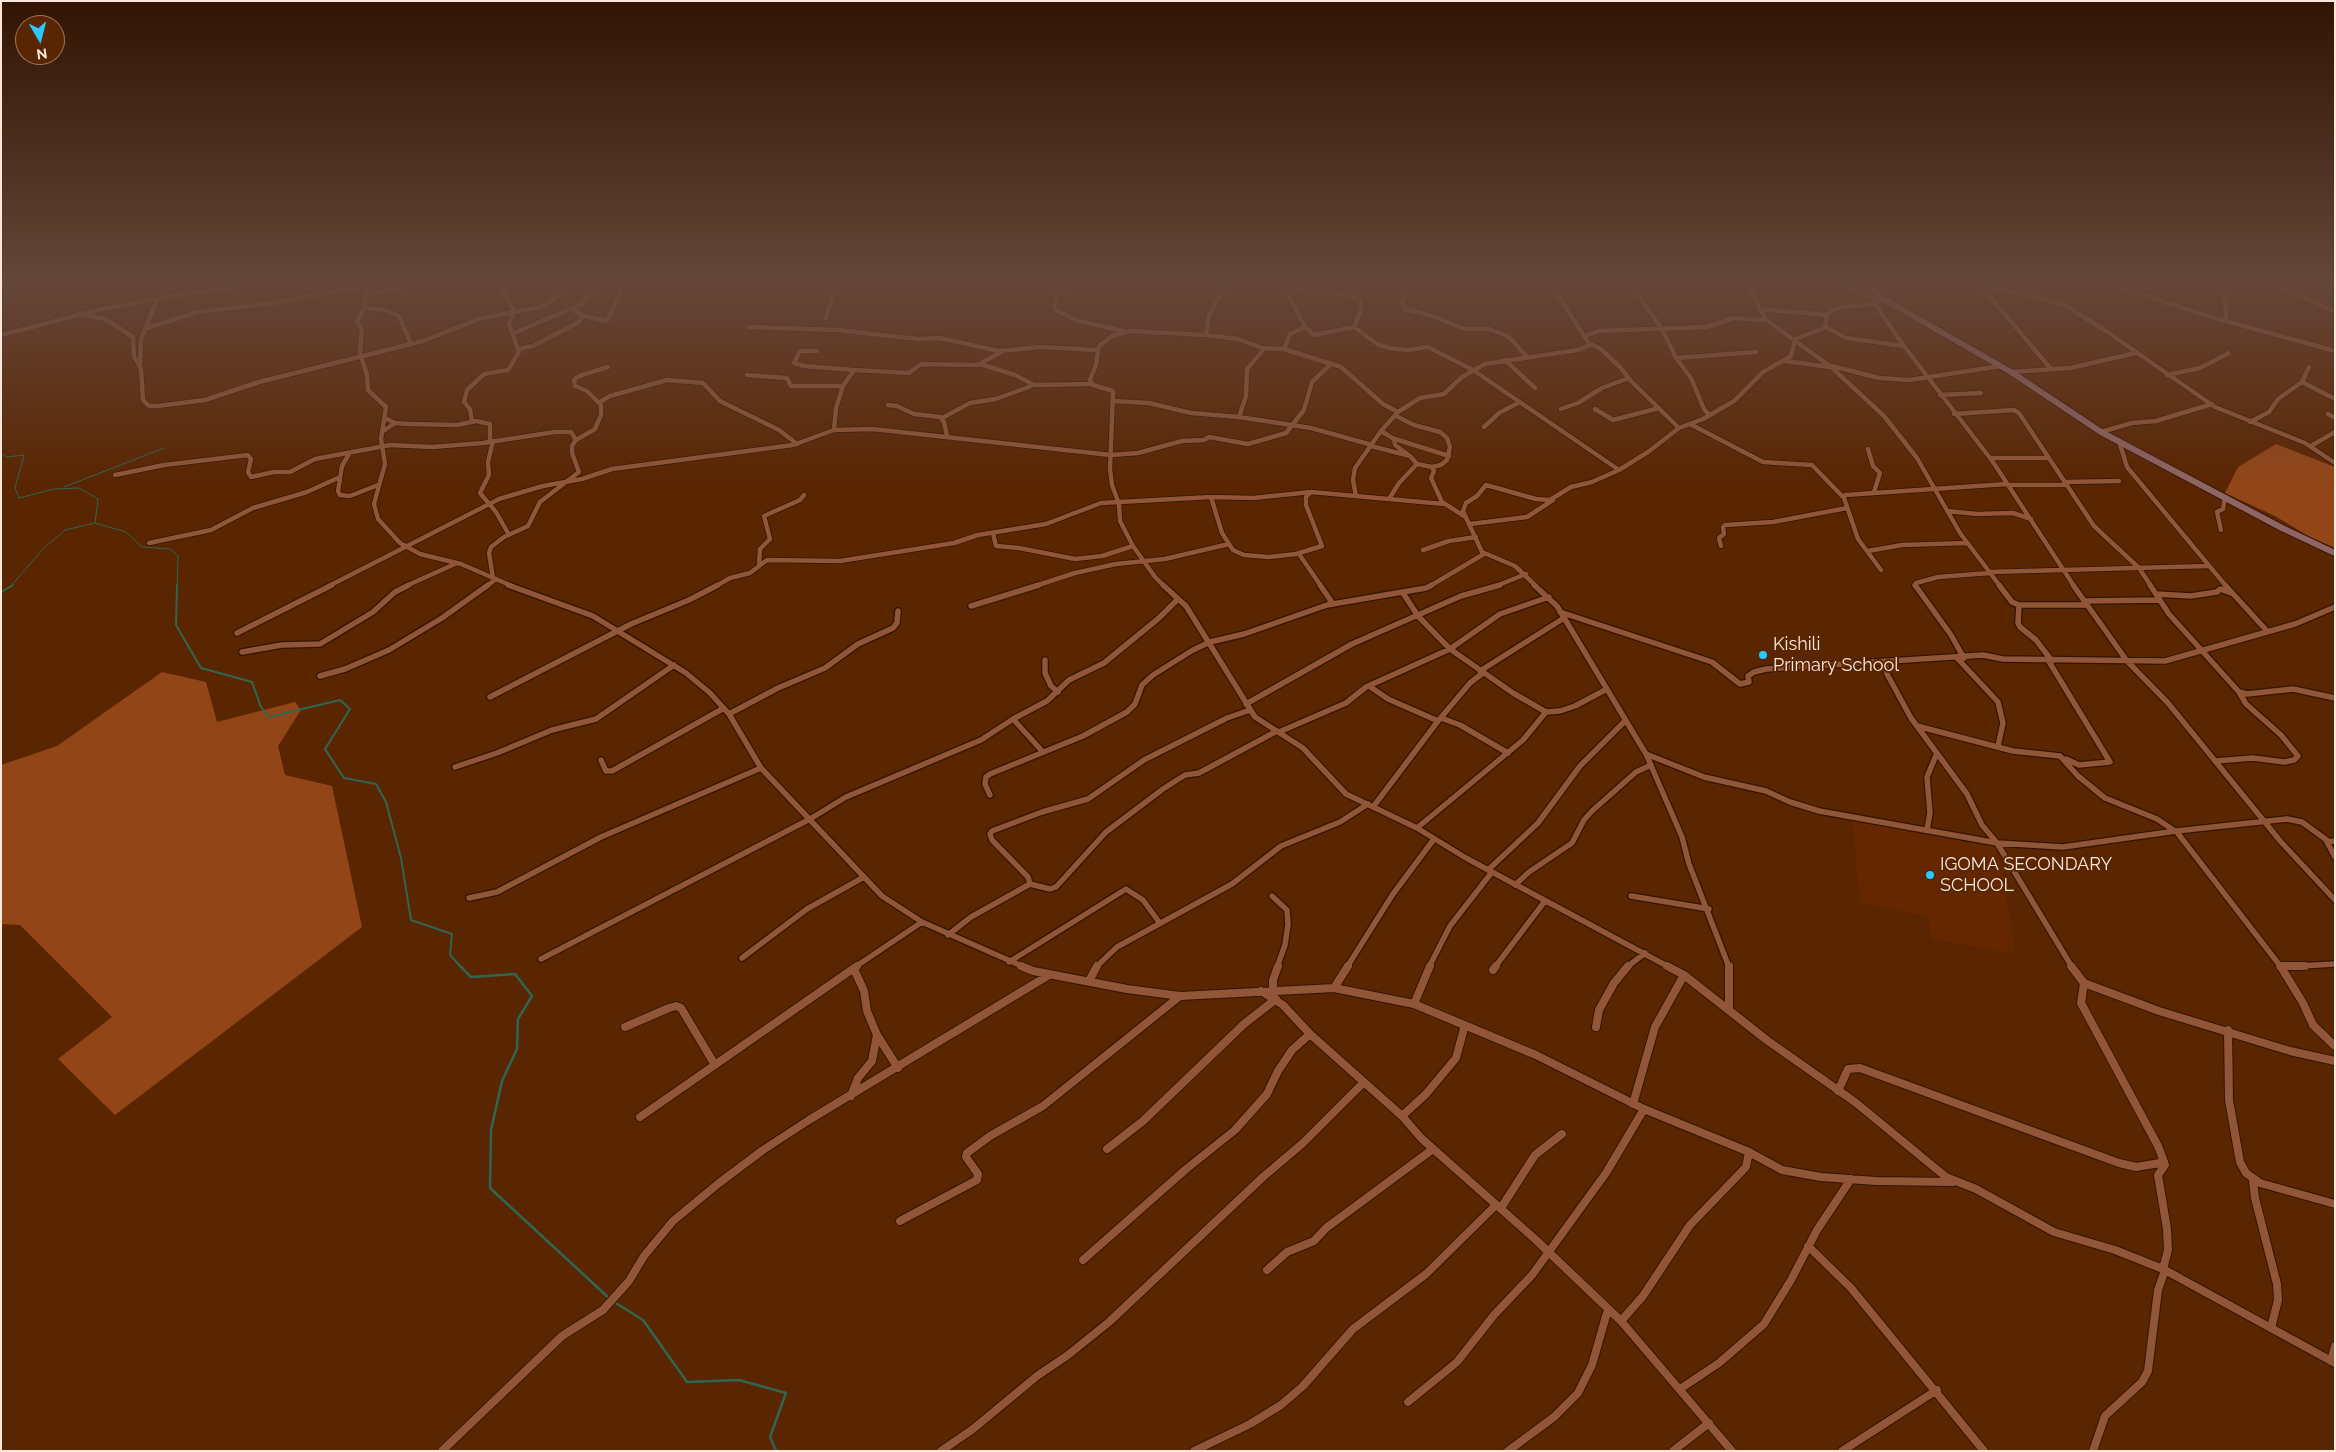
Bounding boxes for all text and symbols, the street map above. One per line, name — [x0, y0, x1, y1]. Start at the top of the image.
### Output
north arrow — [15, 15, 65, 65]
text: N — [36, 45, 48, 63]
place label: Kishili Primary School — [1773, 634, 1899, 676]
marker: Kishili Primary School — [1757, 649, 1769, 661]
place label: IGOMA SECONDARY SCHOOL — [1940, 854, 2112, 896]
marker: IGOMA SECONDARY SCHOOL — [1924, 869, 1936, 881]

